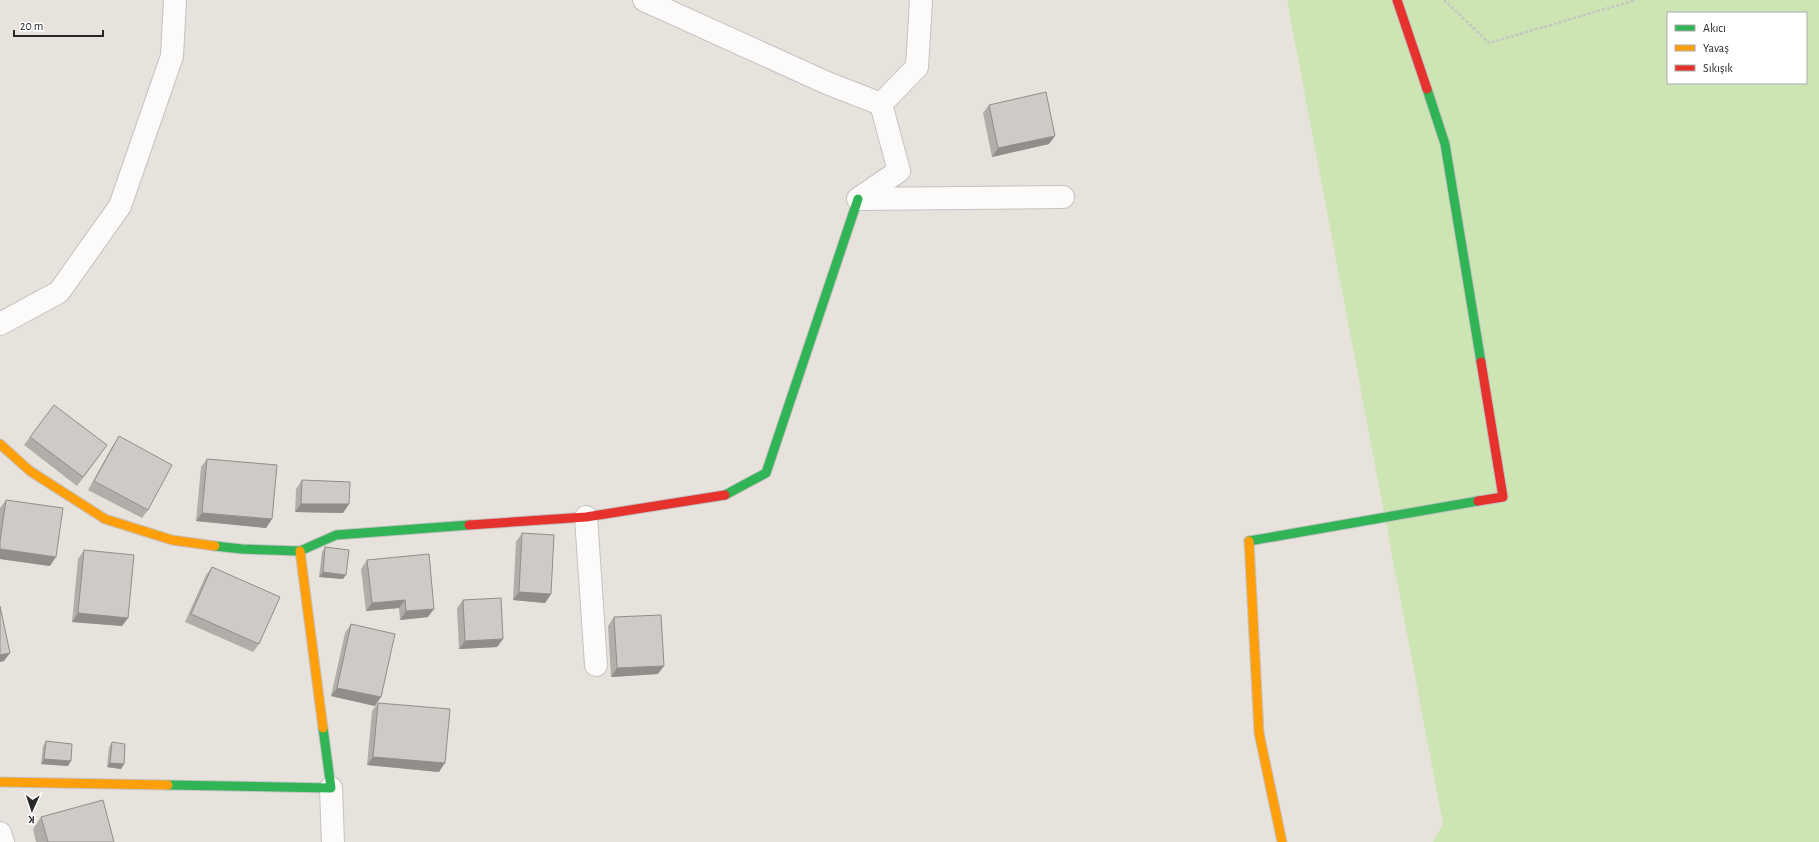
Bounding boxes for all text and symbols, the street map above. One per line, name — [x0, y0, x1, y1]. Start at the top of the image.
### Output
scale bar — [14, 12, 103, 38]
legend — [1667, 12, 1807, 84]
text: 20 m — [20, 20, 43, 32]
text: Akıcı — [1703, 22, 1726, 34]
text: Yavaş — [1703, 42, 1729, 54]
text: Sıkışık — [1703, 62, 1733, 74]
north arrow — [12, 790, 52, 830]
text: K — [27, 814, 35, 825]

